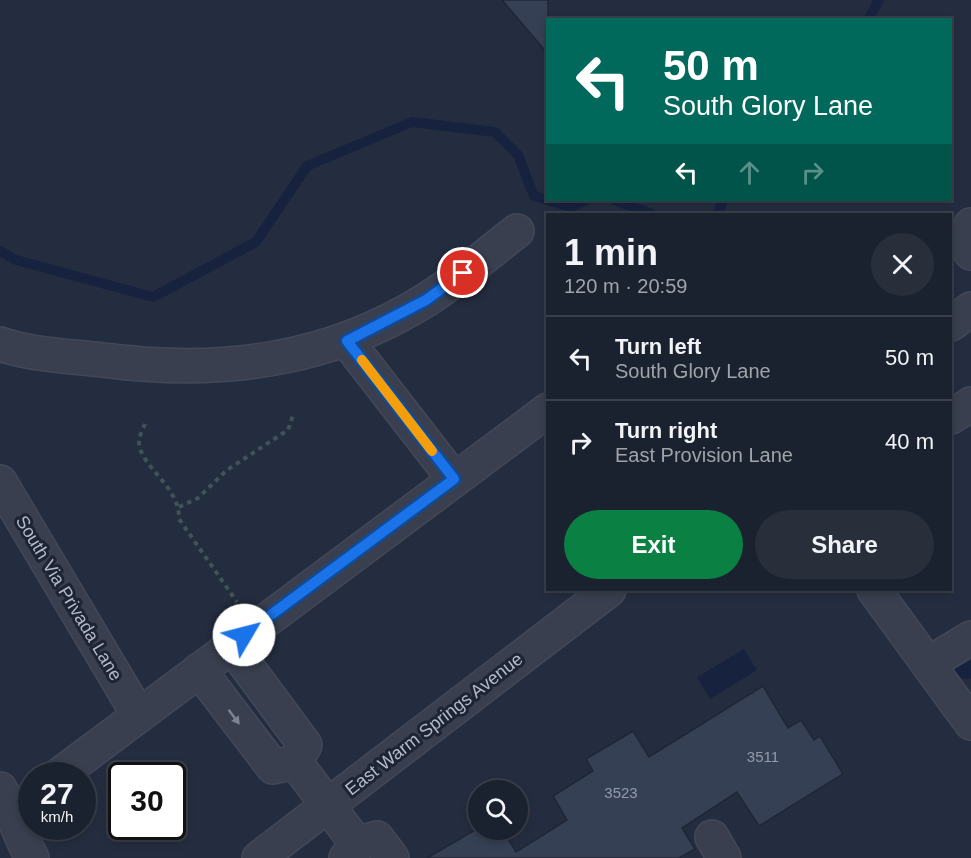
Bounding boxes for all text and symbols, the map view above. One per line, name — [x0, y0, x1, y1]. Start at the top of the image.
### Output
icon: left — [564, 42, 642, 120]
text: 50 m — [663, 42, 759, 89]
text: South Glory Lane — [663, 91, 873, 121]
icon: left — [670, 156, 703, 189]
icon: ahead — [733, 156, 766, 189]
icon: right — [796, 156, 829, 189]
text: 1 min — [564, 232, 658, 273]
button: close — [871, 233, 934, 296]
pin — [437, 247, 488, 298]
icon: arrive — [446, 256, 479, 289]
text: 120 m · 20:59 — [564, 275, 687, 297]
text: Turn left — [615, 334, 701, 359]
icon: left — [564, 342, 597, 375]
text: 50 m — [885, 345, 934, 370]
text: South Glory Lane — [615, 360, 771, 382]
text: Turn right — [615, 418, 717, 443]
icon: right — [564, 426, 597, 459]
text: 40 m — [885, 429, 934, 454]
text: East Provision Lane — [615, 444, 793, 466]
button: Exit — [564, 510, 743, 579]
button: Share — [755, 510, 934, 579]
street label: South Via Privada Lane — [12, 512, 126, 684]
position arrow — [212, 603, 276, 667]
street label: East Warm Springs Avenue — [342, 649, 526, 799]
one-way arrow — [228, 708, 240, 724]
house number: 3511 — [747, 748, 779, 765]
speed limit sign: 30 — [108, 762, 186, 840]
text: 27 — [40, 777, 74, 810]
map controls — [468, 780, 528, 840]
button: search — [468, 780, 528, 840]
house number: 3523 — [604, 784, 638, 801]
text: km/h — [41, 808, 73, 825]

